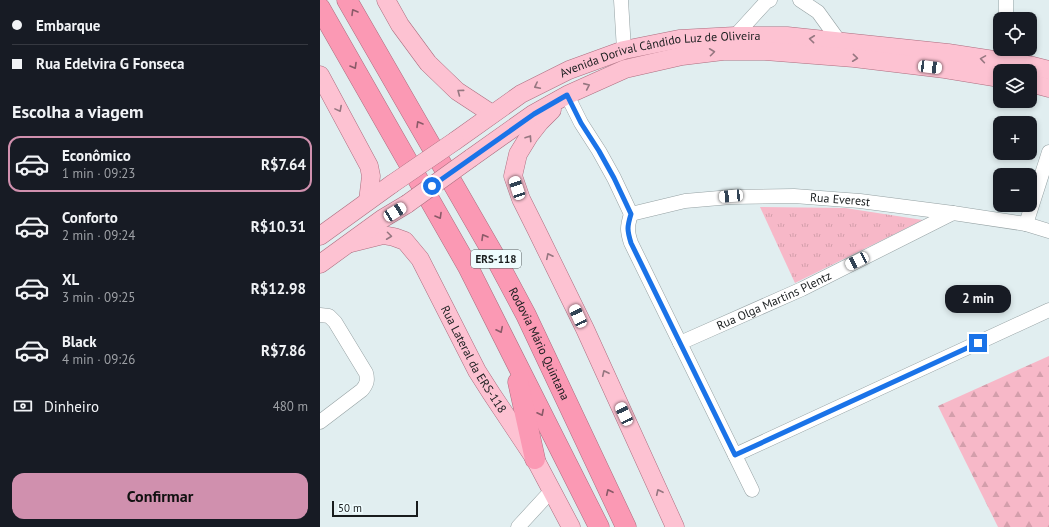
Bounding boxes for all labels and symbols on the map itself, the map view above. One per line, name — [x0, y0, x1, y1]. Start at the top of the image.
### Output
one-way arrow — [352, 9, 359, 16]
street label: Avenida Dorival Cândido Luz de Oliveira — [557, 28, 760, 80]
one-way arrow — [809, 34, 815, 43]
one-way arrow — [708, 48, 715, 57]
one-way arrow — [852, 53, 858, 62]
one-way arrow — [980, 55, 986, 64]
car — [917, 60, 943, 74]
one-way arrow — [349, 62, 356, 69]
one-way arrow — [534, 81, 541, 89]
one-way arrow — [582, 83, 590, 91]
one-way arrow — [457, 90, 464, 97]
one-way arrow — [334, 105, 341, 112]
one-way arrow — [416, 121, 424, 128]
one-way arrow — [524, 135, 531, 142]
car — [508, 175, 526, 201]
route start — [423, 177, 441, 195]
car — [719, 189, 743, 203]
street label: Rua Everest — [810, 189, 871, 209]
car — [382, 201, 408, 223]
one-way arrow — [434, 212, 441, 219]
one-way arrow — [386, 231, 392, 240]
one-way arrow — [481, 234, 488, 241]
road number: ERS-118 — [471, 250, 521, 268]
car — [844, 250, 870, 272]
one-way arrow — [547, 252, 554, 260]
street label: Rua Olga Martins Plentz — [714, 268, 834, 333]
street label: Rodovia Mário Quintana — [506, 285, 573, 402]
callout: 2 min — [945, 285, 1011, 313]
street label: Rua Lateral da ERS-118 — [438, 303, 510, 416]
car — [567, 303, 589, 329]
one-way arrow — [495, 326, 503, 334]
route end — [969, 334, 987, 352]
one-way arrow — [602, 370, 610, 378]
car — [613, 401, 635, 427]
one-way arrow — [537, 408, 544, 416]
one-way arrow — [606, 488, 614, 496]
one-way arrow — [656, 488, 664, 496]
scale bar — [332, 499, 418, 518]

